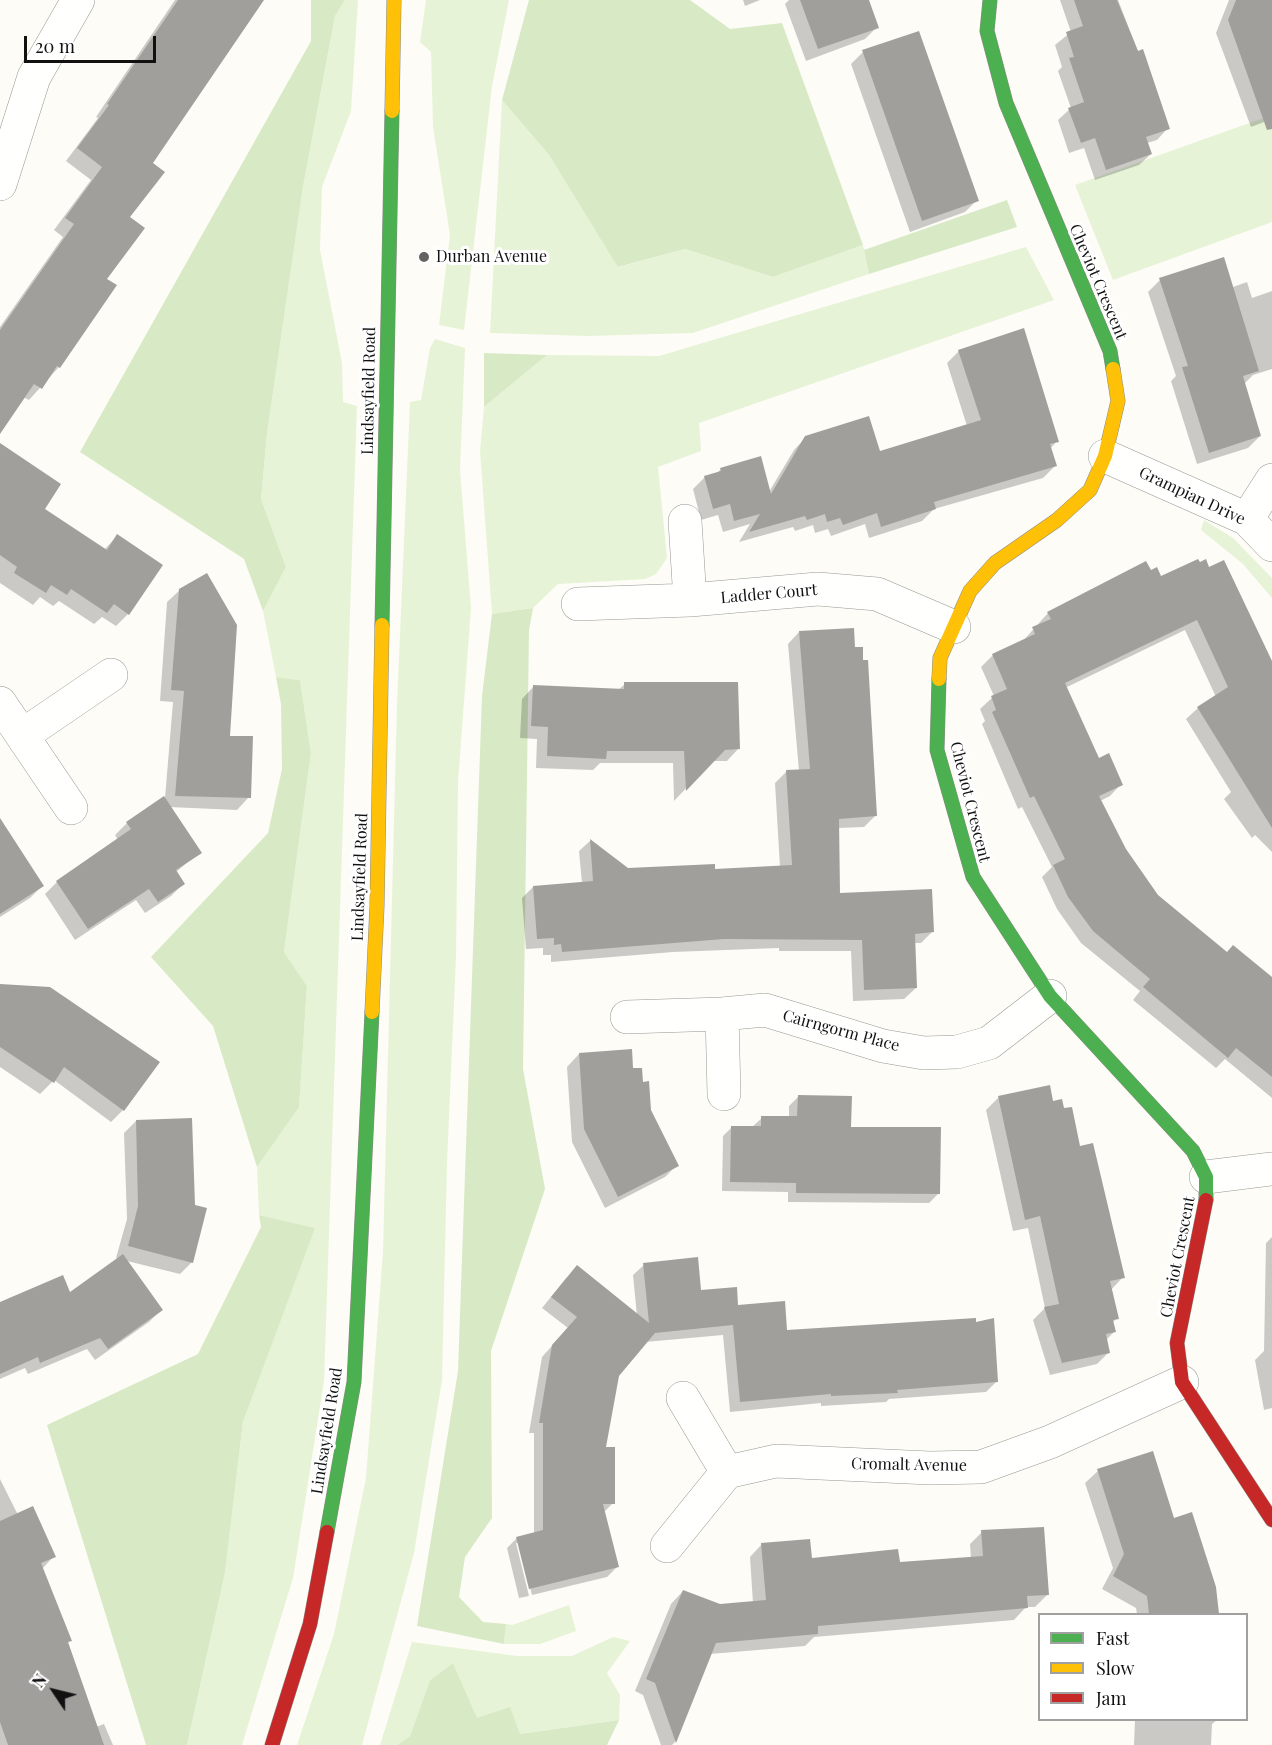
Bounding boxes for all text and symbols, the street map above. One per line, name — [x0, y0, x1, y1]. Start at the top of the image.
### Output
scale bar — [27, 24, 159, 62]
text: 20 m — [35, 34, 75, 58]
street label: Cheviot Crescent — [1065, 221, 1131, 343]
place label: Durban Avenue — [436, 247, 547, 267]
marker: Durban Avenue — [417, 250, 431, 264]
street label: Lindsayfield Road — [358, 327, 380, 455]
street label: Grampian Drive — [1136, 463, 1248, 529]
street label: Ladder Court — [720, 580, 818, 608]
street label: Cheviot Crescent — [946, 740, 994, 864]
street label: Lindsayfield Road — [348, 813, 372, 941]
street label: Cairngorm Place — [780, 1006, 902, 1056]
street label: Cheviot Crescent — [1157, 1195, 1199, 1319]
street label: Lindsayfield Road — [308, 1366, 346, 1496]
street label: Cromalt Avenue — [851, 1454, 967, 1476]
legend — [1038, 1613, 1248, 1721]
text: Fast — [1096, 1626, 1129, 1650]
text: Slow — [1096, 1656, 1134, 1680]
north arrow — [24, 1661, 84, 1721]
text: N — [27, 1670, 51, 1691]
text: Jam — [1096, 1686, 1126, 1710]

